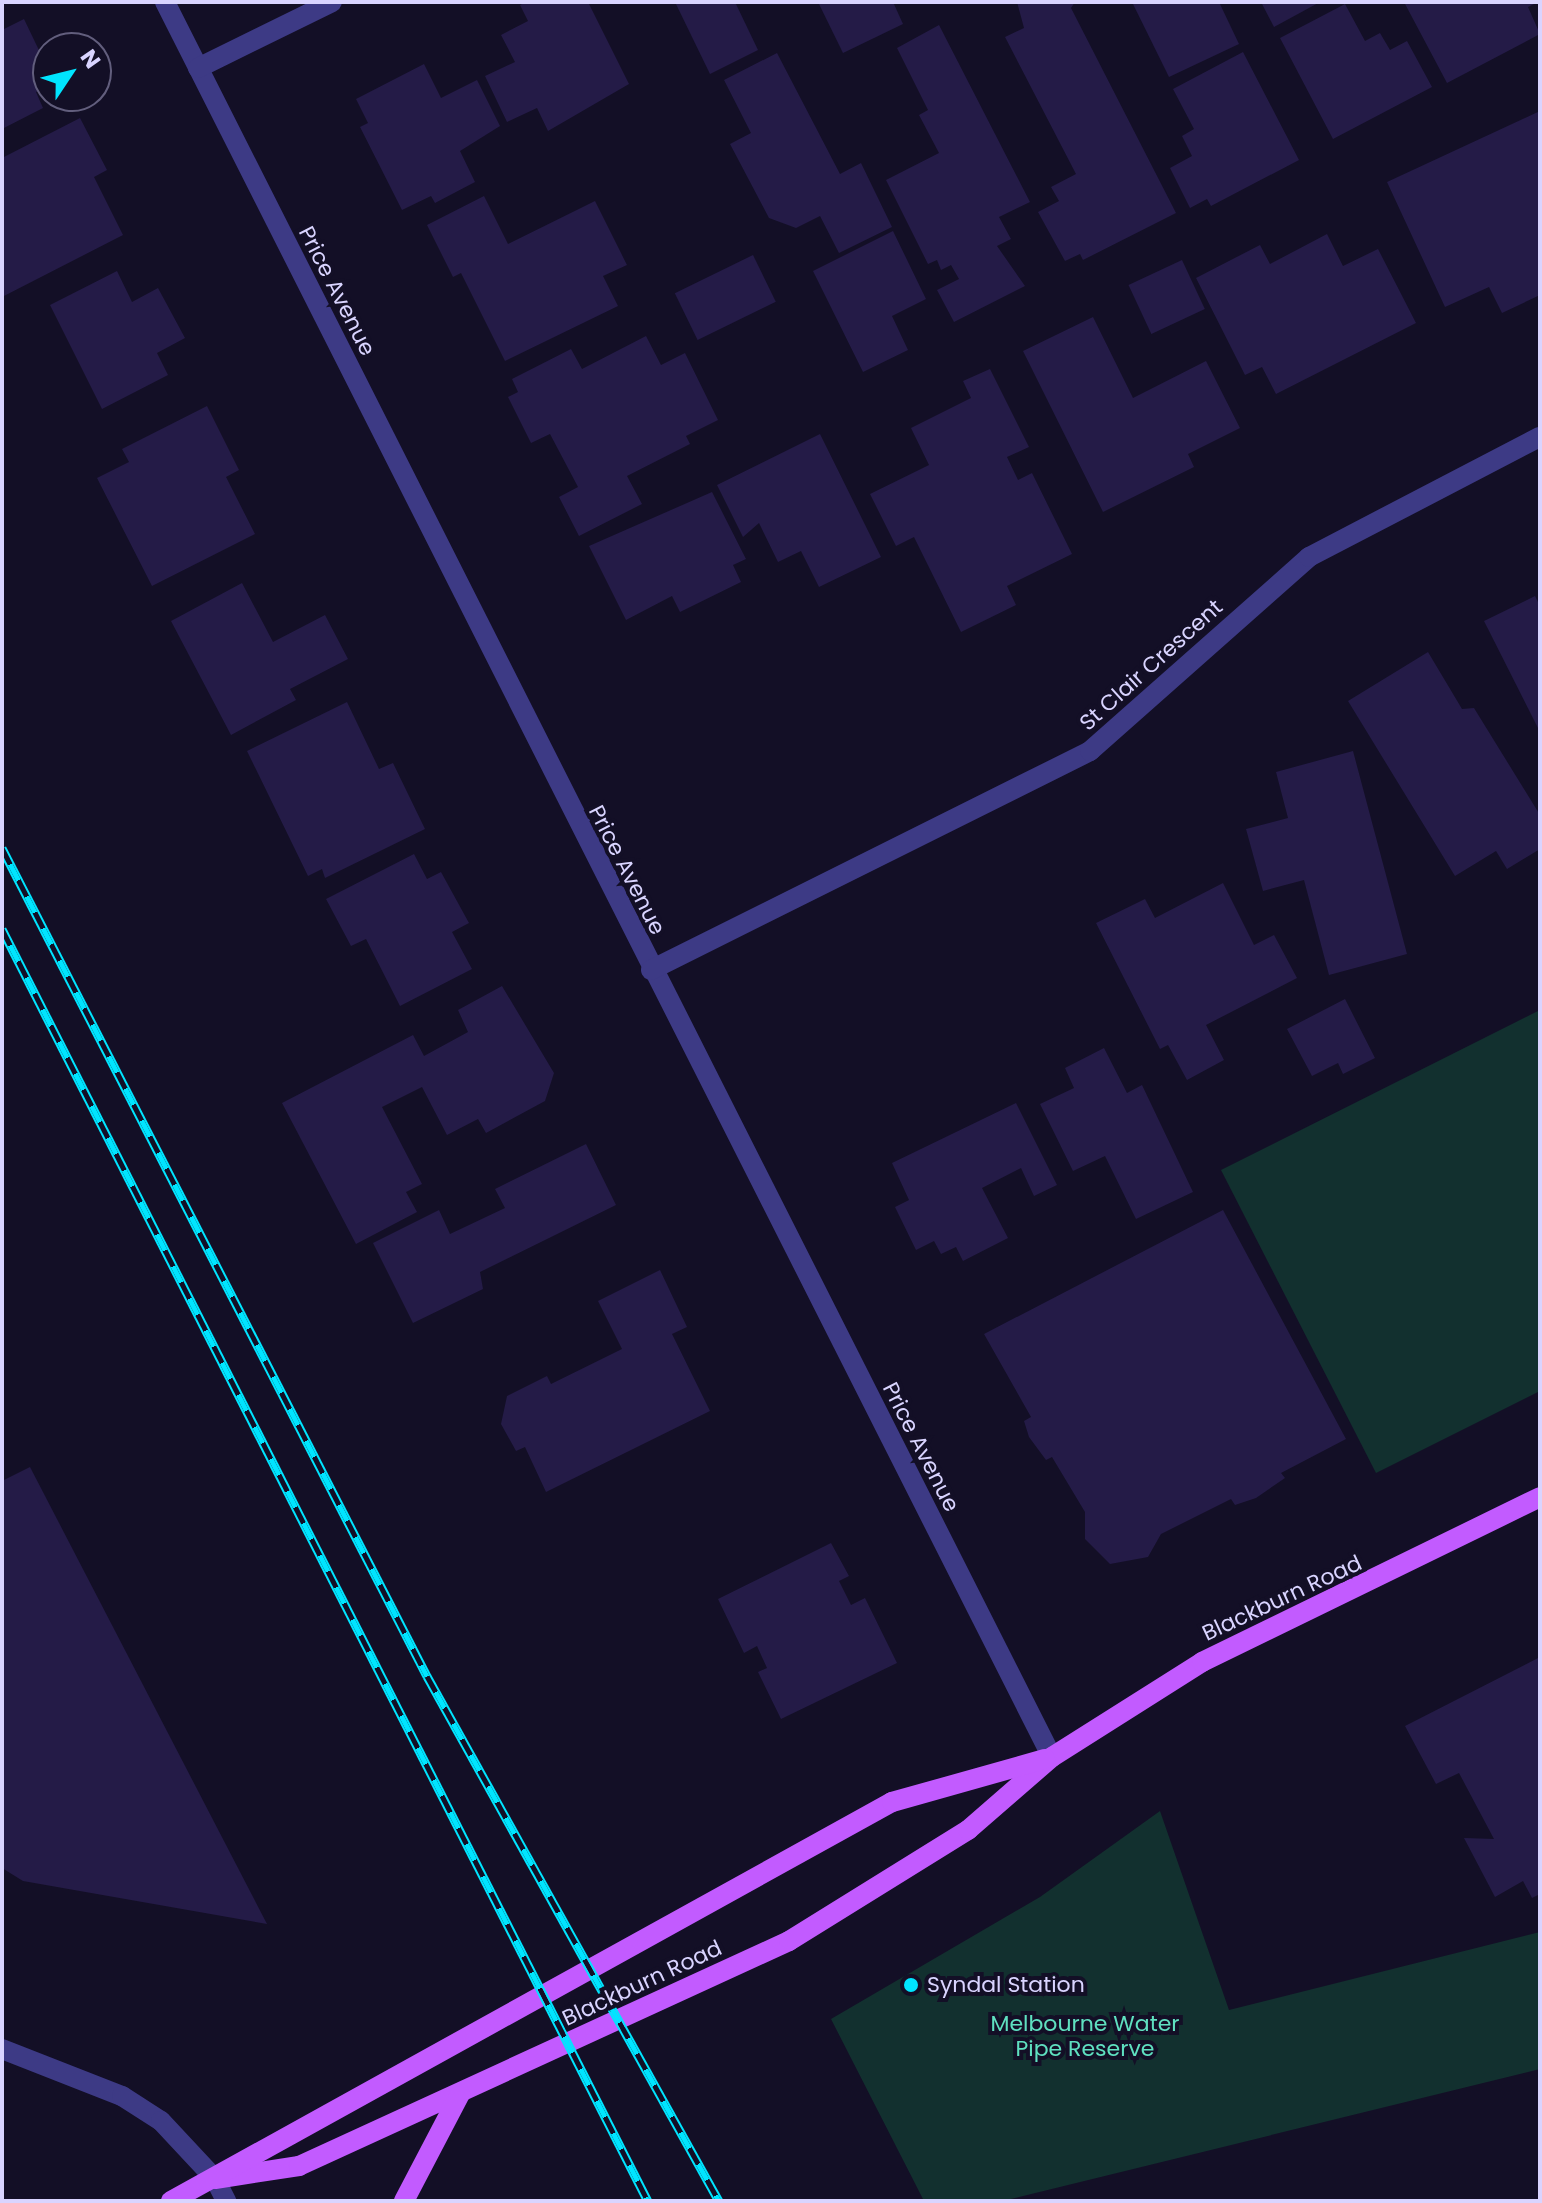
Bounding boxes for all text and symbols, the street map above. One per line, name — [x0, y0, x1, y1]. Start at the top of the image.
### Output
north arrow — [32, 32, 112, 112]
text: N — [73, 43, 108, 75]
street label: Price Avenue — [293, 222, 381, 360]
street label: St Clair Crescent — [1074, 594, 1228, 736]
street label: Price Avenue — [583, 801, 671, 939]
street label: Price Avenue — [877, 1378, 965, 1516]
street label: Blackburn Road — [1198, 1550, 1366, 1646]
street label: Blackburn Road — [558, 1935, 726, 2031]
place label: Syndal Station — [927, 1972, 1085, 1998]
marker: Syndal Station — [902, 1976, 920, 1994]
park label: Melbourne Water Pipe Reserve — [990, 2010, 1180, 2062]

